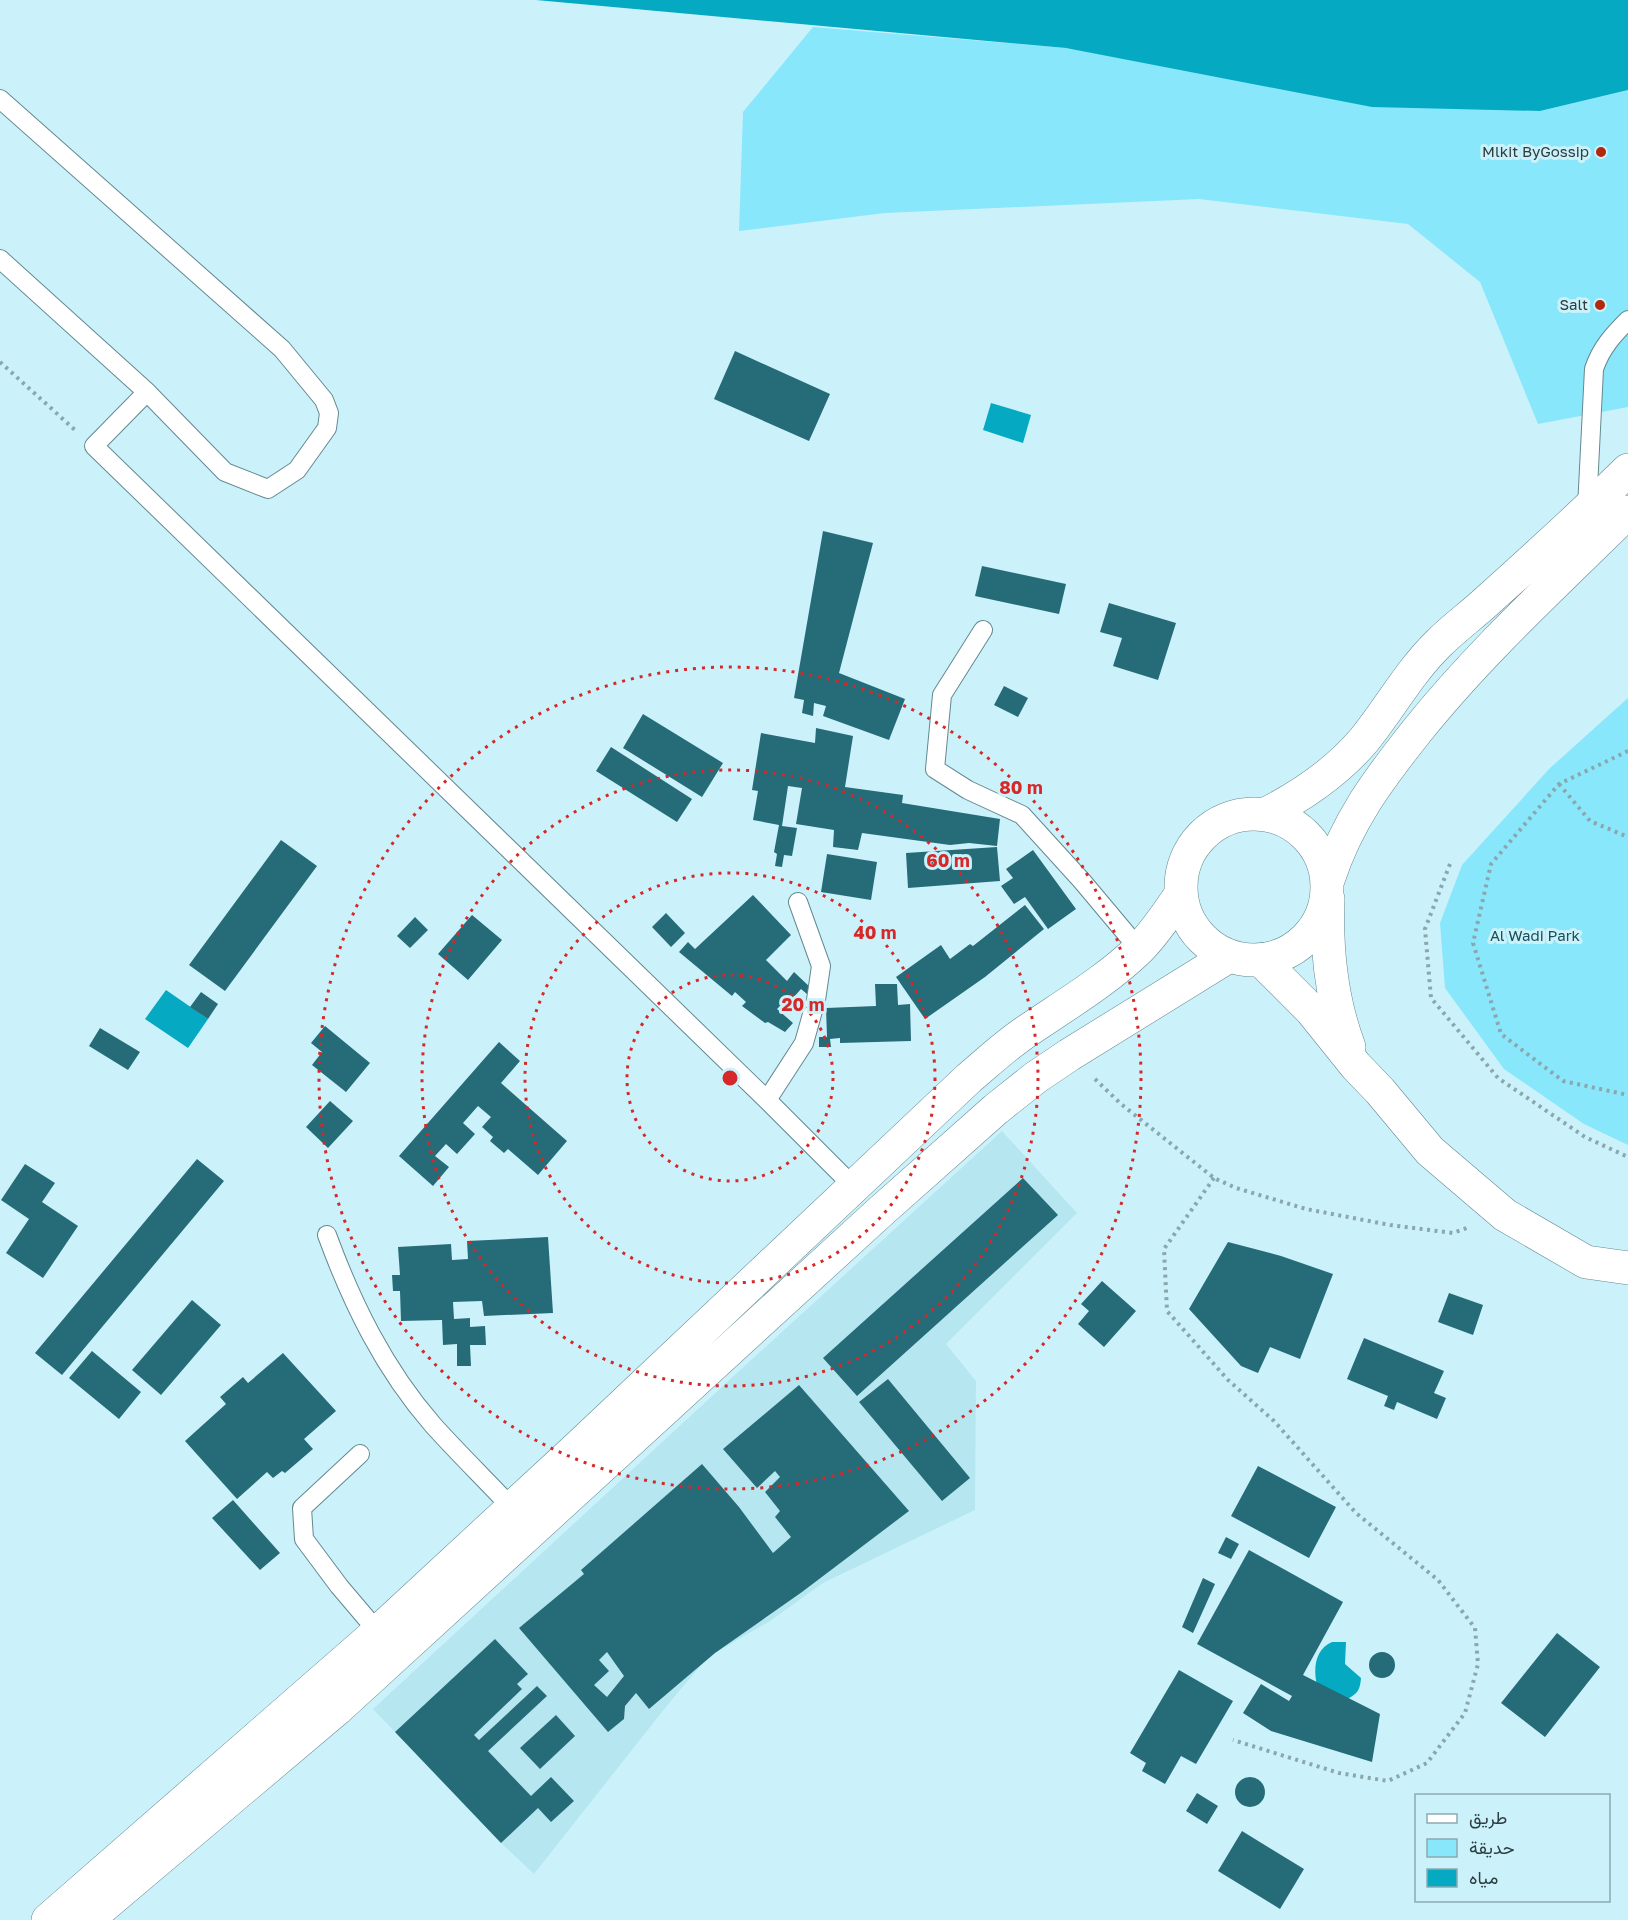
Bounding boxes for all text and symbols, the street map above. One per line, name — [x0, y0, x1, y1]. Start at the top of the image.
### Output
place label: Mlkit ByGossip — [1482, 142, 1589, 160]
marker: Mlkit ByGossip — [1594, 145, 1608, 159]
place label: Salt — [1559, 295, 1588, 313]
marker: Salt — [1593, 298, 1607, 312]
text: 80 m — [999, 776, 1043, 798]
text: 60 m — [926, 849, 970, 871]
text: 40 m — [853, 921, 897, 943]
park label: Al Wadi Park — [1490, 926, 1581, 944]
text: 20 m — [782, 993, 824, 1015]
centre of rings — [720, 1068, 740, 1088]
legend — [1415, 1794, 1610, 1902]
text: طريق — [1469, 1806, 1507, 1829]
text: حديقة — [1469, 1836, 1515, 1858]
text: مياه — [1469, 1866, 1498, 1888]

